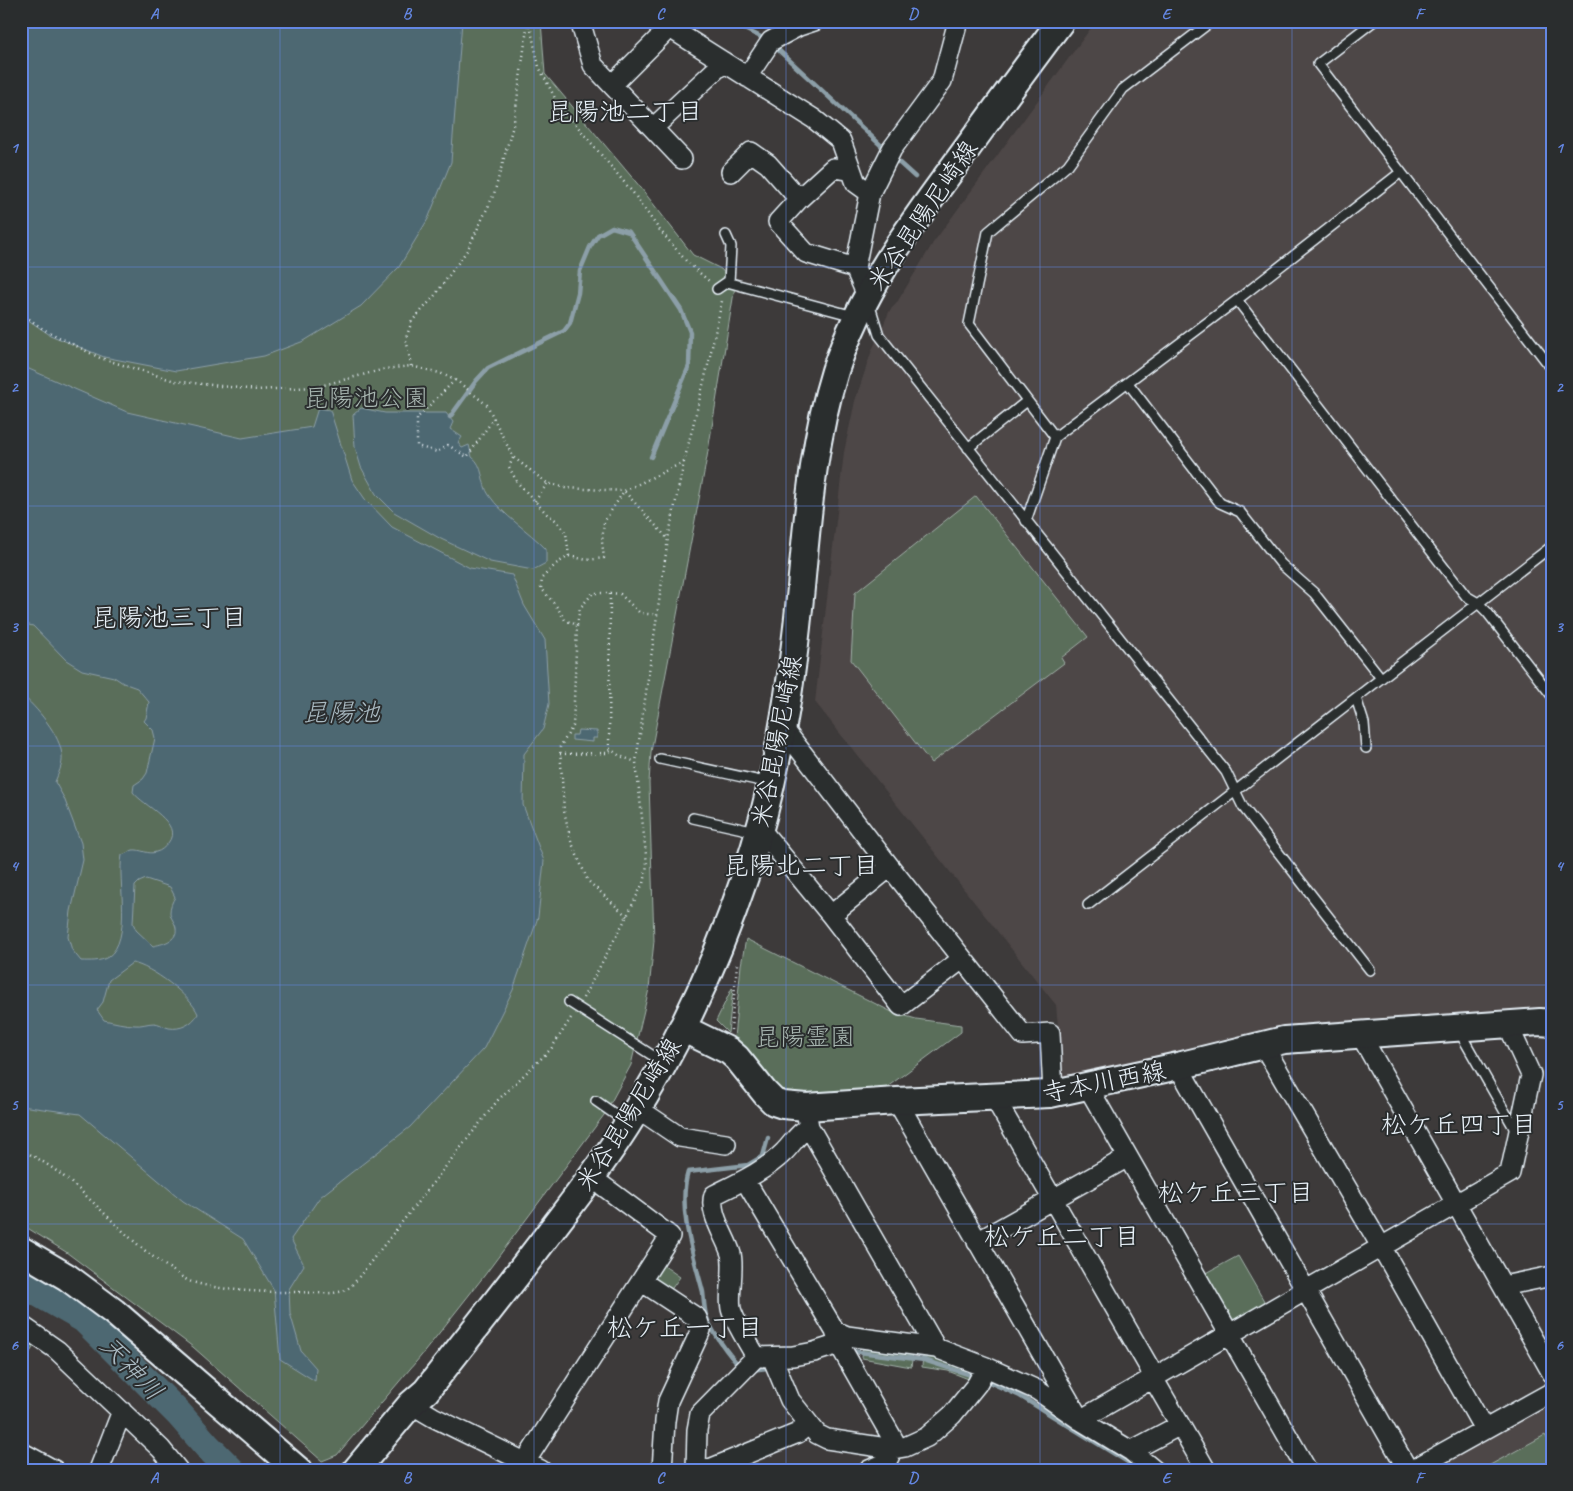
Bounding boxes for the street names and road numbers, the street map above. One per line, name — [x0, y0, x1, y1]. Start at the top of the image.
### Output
street label: 米谷昆陽尼崎線 — [861, 134, 985, 297]
street label: 米谷昆陽尼崎線 — [745, 652, 809, 830]
street label: 米谷昆陽尼崎線 — [569, 1032, 689, 1197]
street label: 寺本川西線 — [1040, 1054, 1169, 1110]

